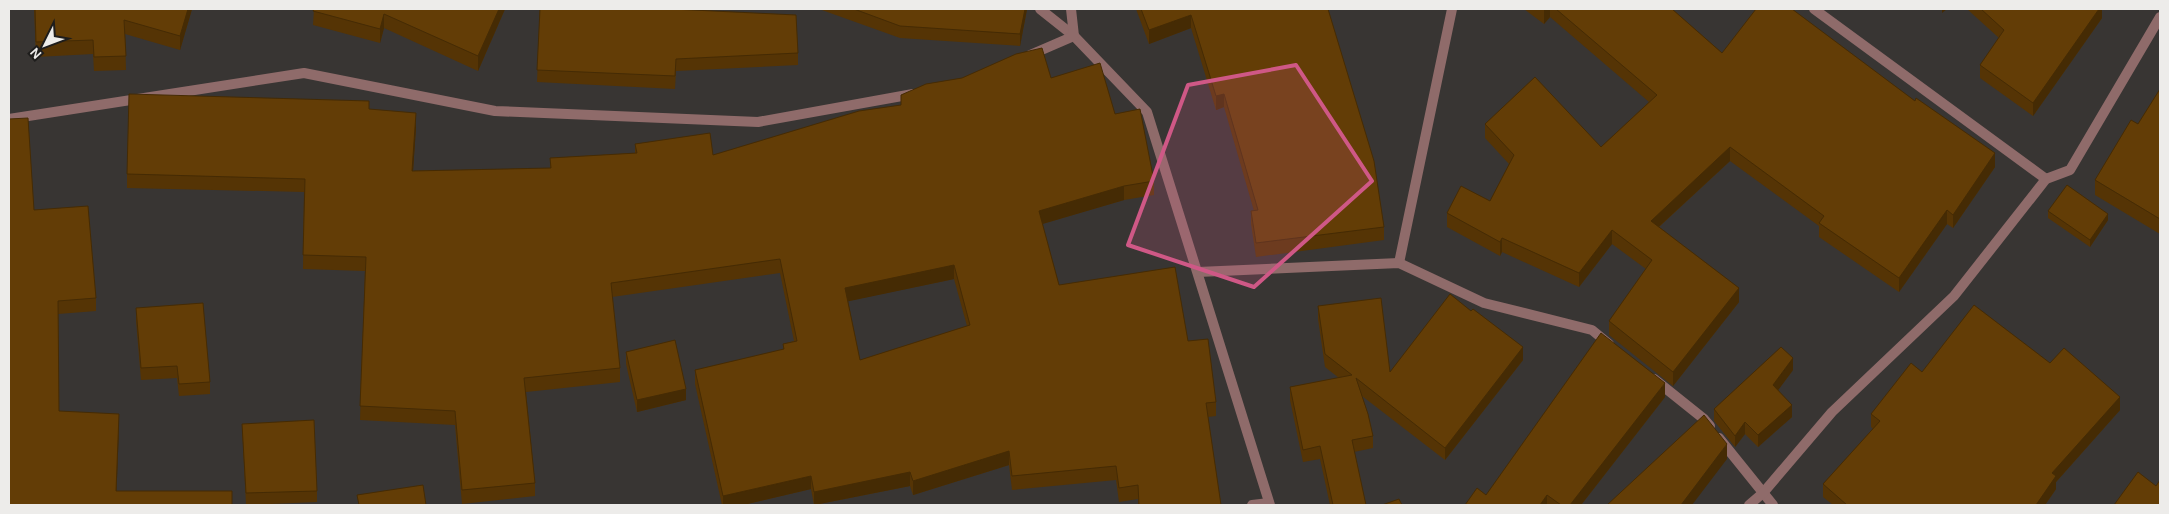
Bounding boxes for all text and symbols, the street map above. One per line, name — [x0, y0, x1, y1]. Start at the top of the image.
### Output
north arrow — [20, 20, 70, 70]
text: N — [26, 44, 45, 63]

